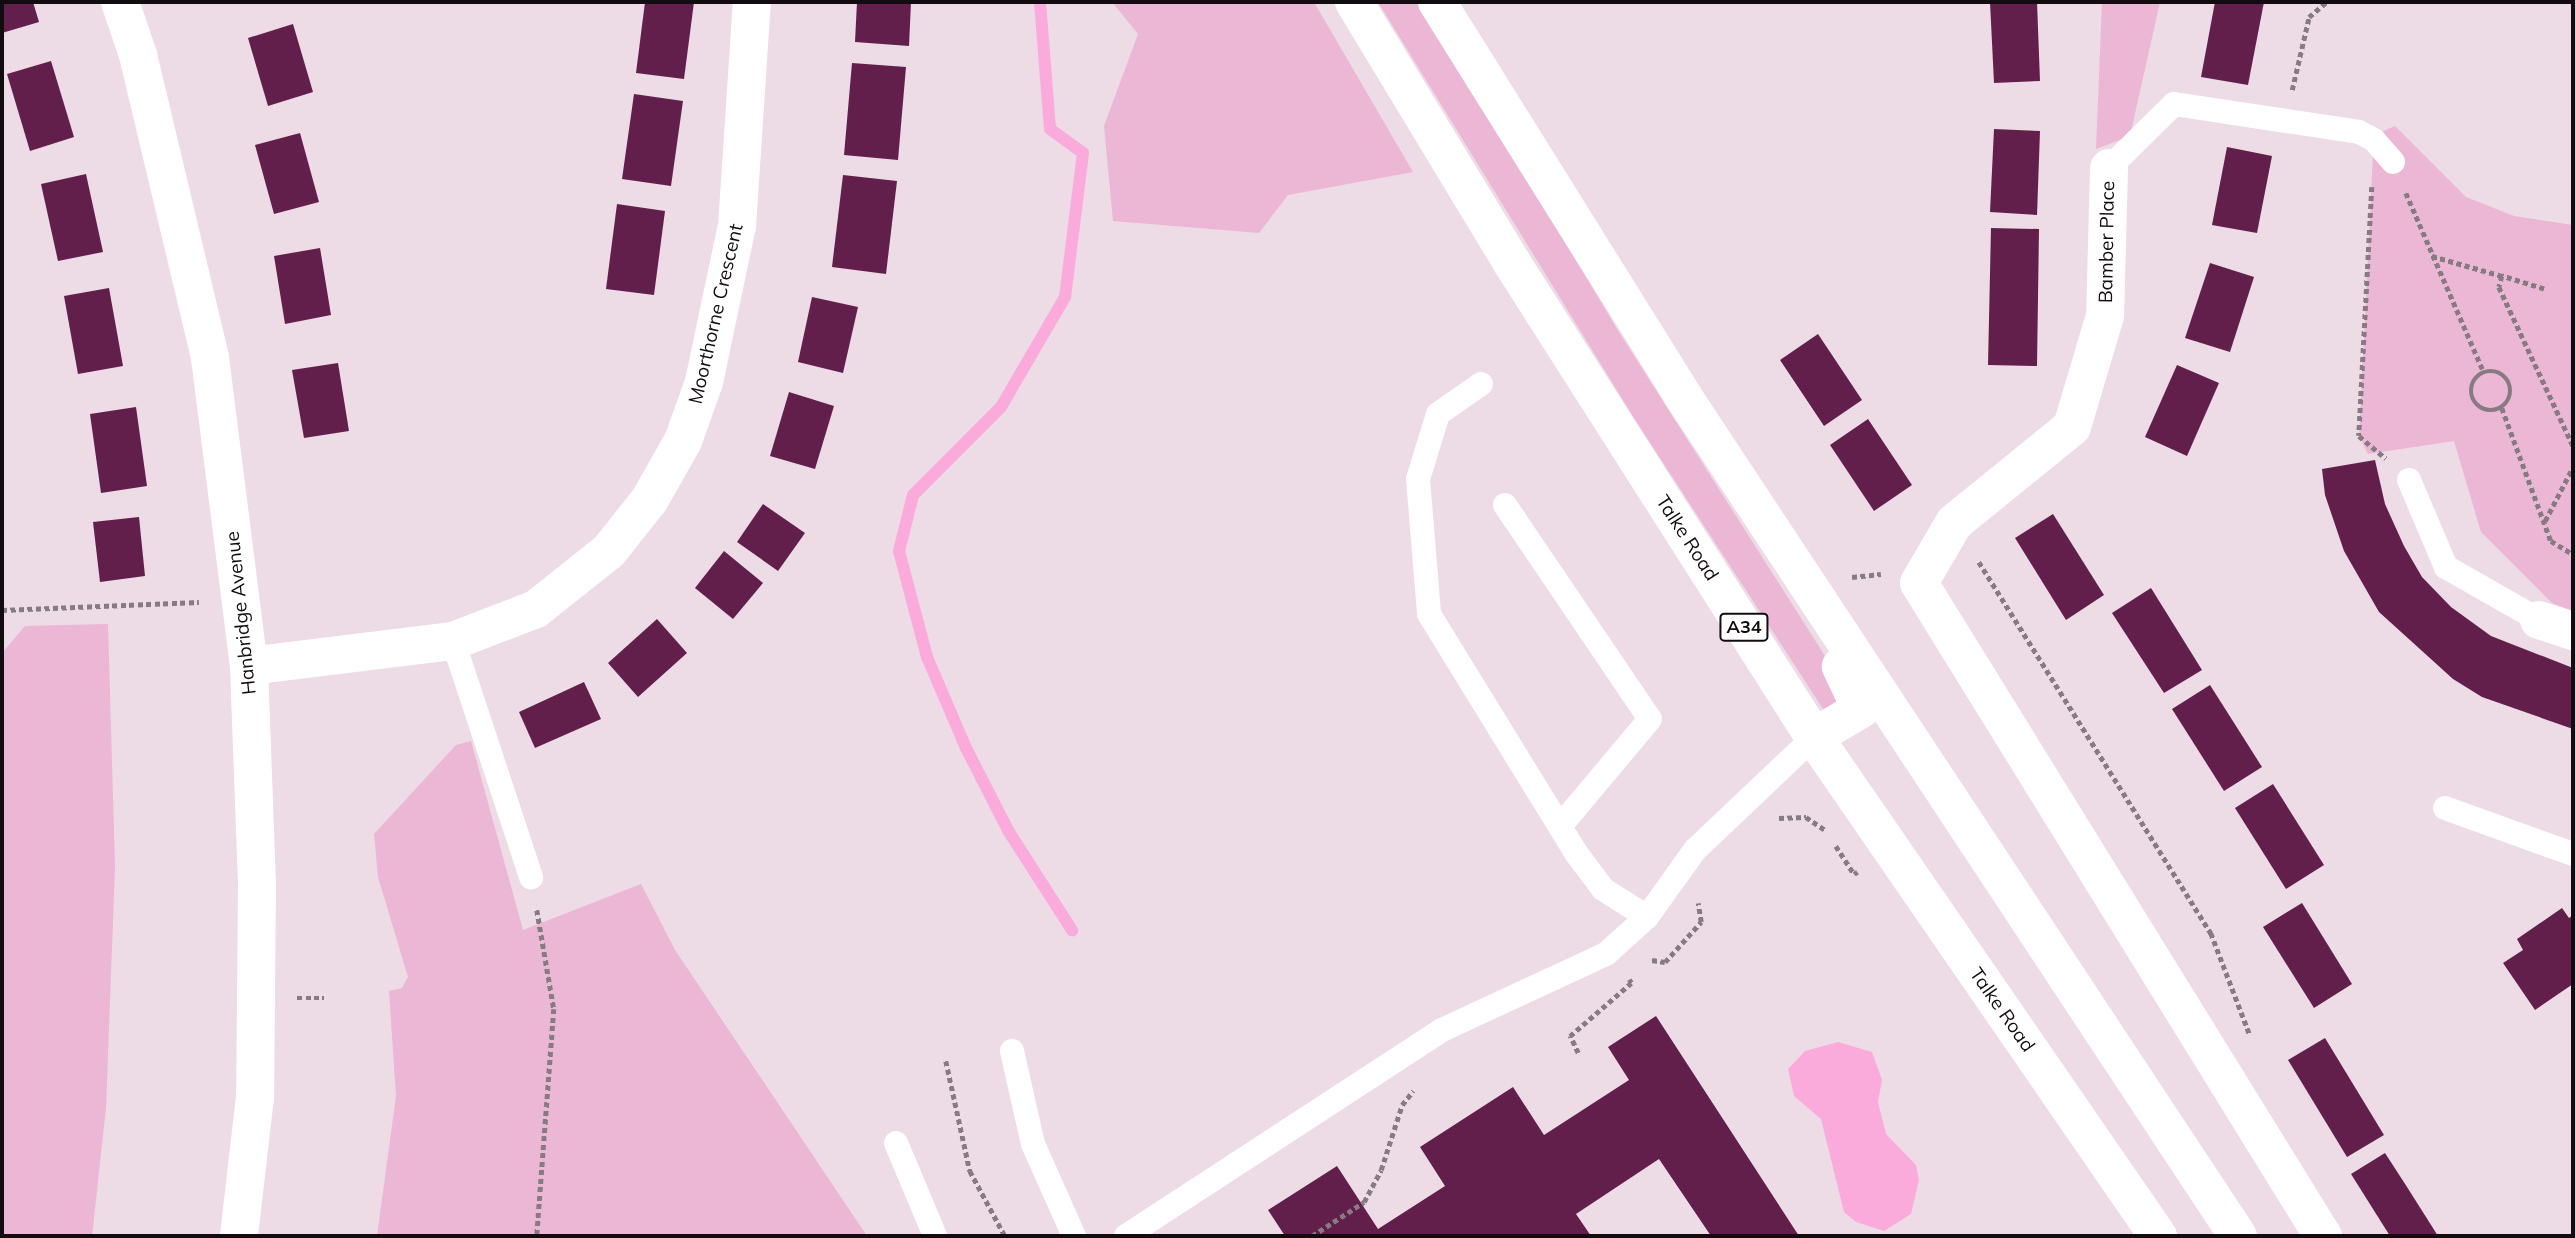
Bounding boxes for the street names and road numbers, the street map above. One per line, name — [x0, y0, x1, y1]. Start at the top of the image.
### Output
street label: Bamber Place — [2095, 181, 2119, 303]
street label: Moorthorne Crescent — [684, 222, 748, 406]
street label: Talke Road — [1651, 491, 1723, 585]
street label: Hanbridge Avenue — [221, 530, 261, 696]
road number: A34 — [1718, 612, 1770, 642]
street label: Talke Road — [1965, 964, 2039, 1056]

